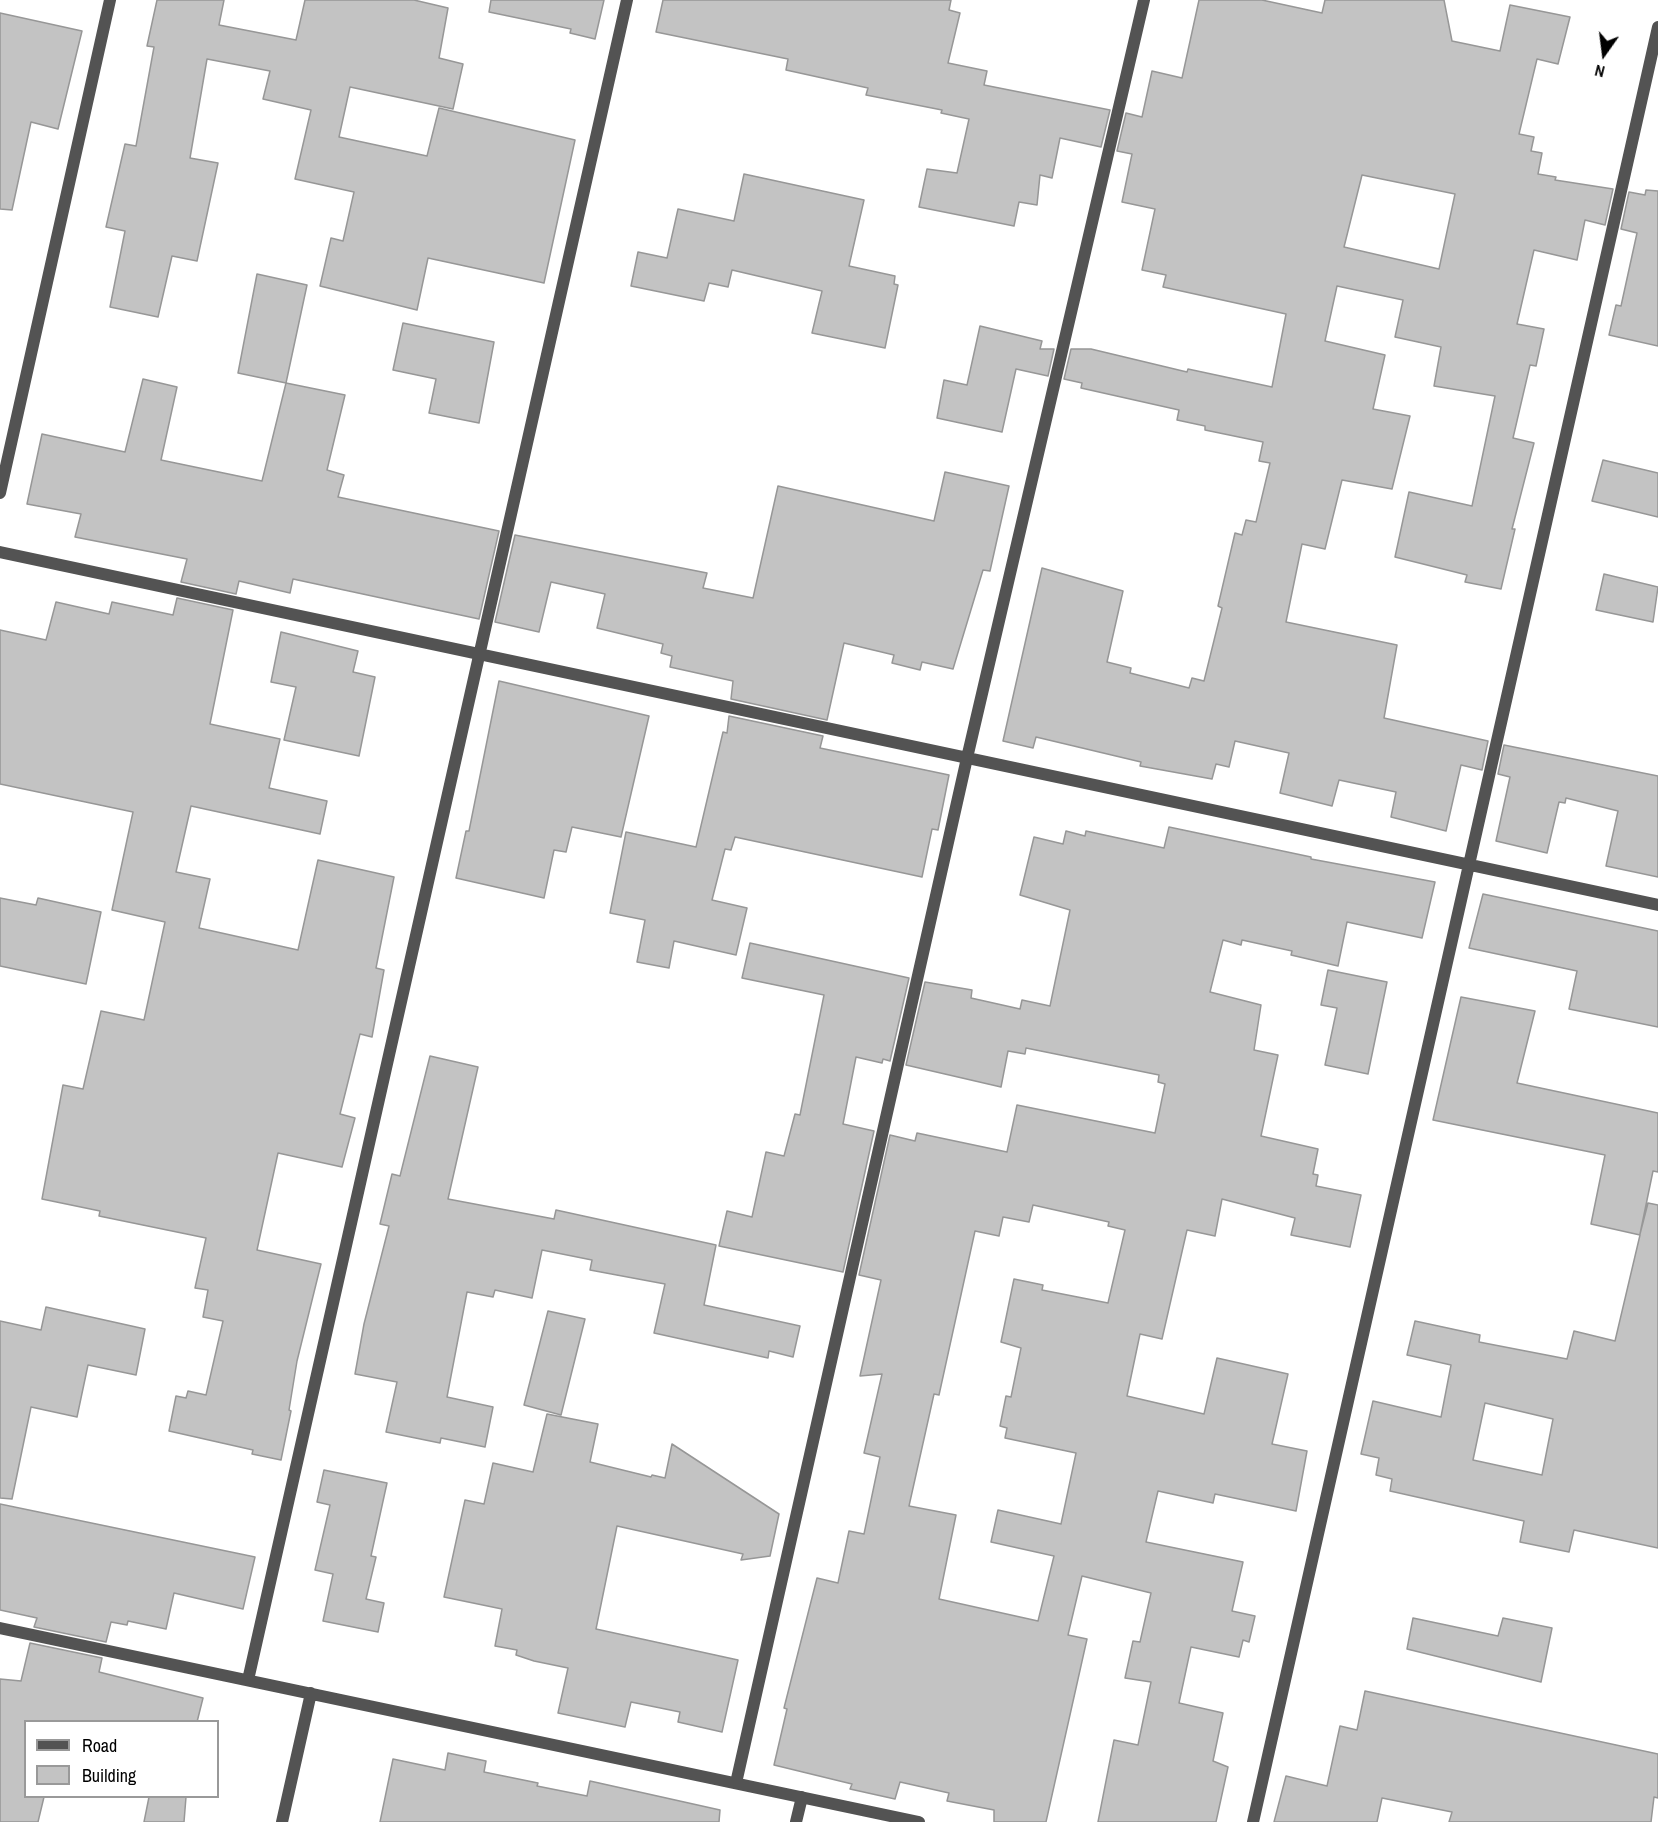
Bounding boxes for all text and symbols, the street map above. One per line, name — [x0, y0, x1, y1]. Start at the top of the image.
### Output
north arrow — [1574, 24, 1634, 84]
text: N — [1592, 60, 1607, 83]
legend — [24, 1720, 219, 1798]
text: Road — [82, 1733, 117, 1758]
text: Building — [82, 1763, 136, 1788]

